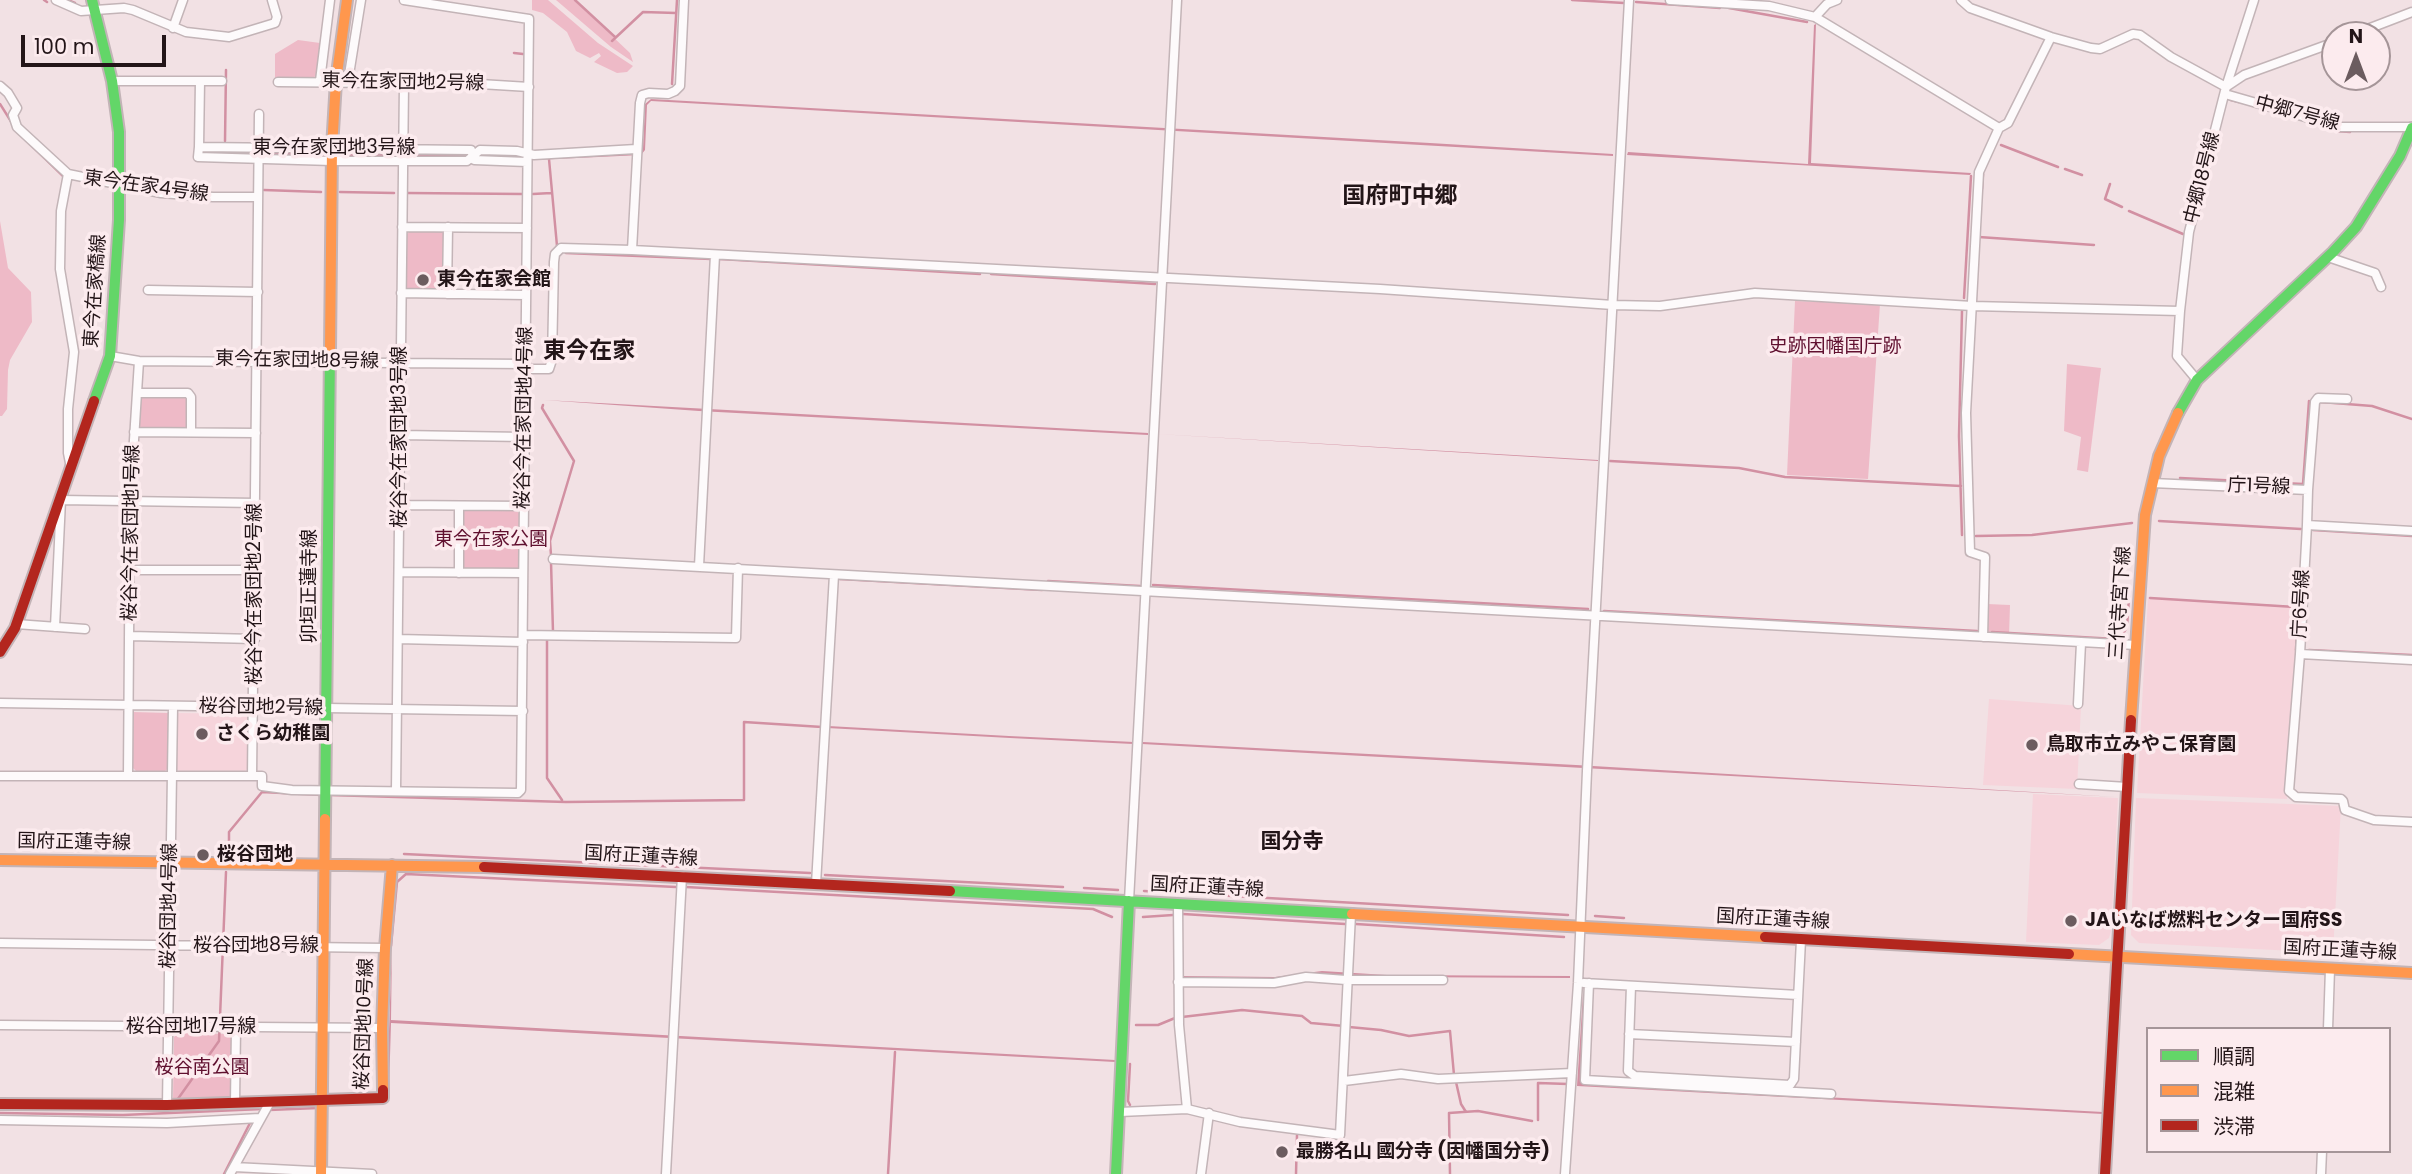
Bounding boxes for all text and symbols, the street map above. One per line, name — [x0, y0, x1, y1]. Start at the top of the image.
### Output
scale bar — [24, 21, 170, 65]
north arrow — [2321, 21, 2391, 91]
text: N — [2349, 23, 2363, 50]
text: 100 m — [34, 32, 94, 61]
street label: 東今在家団地2号線 — [321, 70, 485, 96]
street label: 中郷7号線 — [2252, 92, 2342, 136]
street label: 中郷18号線 — [2181, 130, 2225, 226]
street label: 東今在家団地3号線 — [252, 137, 416, 159]
street label: 東今在家4号線 — [82, 167, 210, 207]
district label: 国府町中郷 — [1343, 183, 1457, 211]
street label: 東今在家橋線 — [81, 233, 111, 349]
place label: 東今在家会館 — [437, 269, 551, 291]
marker: 東今在家会館 — [415, 272, 431, 288]
street label: 桜谷今在家団地4号線 — [512, 326, 538, 510]
park label: 史跡因幡国庁跡 — [1769, 336, 1901, 358]
district label: 東今在家 — [543, 338, 635, 366]
street label: 桜谷今在家団地3号線 — [389, 346, 411, 528]
street label: 東今在家団地8号線 — [215, 348, 379, 374]
street label: 桜谷今在家団地1号線 — [119, 444, 145, 622]
street label: 庁1号線 — [2227, 475, 2291, 499]
street label: 桜谷今在家団地2号線 — [244, 503, 266, 685]
street label: 卯垣正蓮寺線 — [299, 529, 321, 643]
park label: 東今在家公園 — [434, 529, 548, 551]
street label: 三代寺宮下線 — [2106, 545, 2136, 661]
street label: 庁6号線 — [2289, 569, 2315, 639]
street label: 桜谷団地2号線 — [198, 696, 324, 720]
place label: さくら幼稚園 — [216, 723, 330, 745]
marker: さくら幼稚園 — [194, 726, 210, 742]
place label: 鳥取市立みやこ保育園 — [2046, 734, 2236, 756]
marker: 鳥取市立みやこ保育園 — [2024, 737, 2040, 753]
district label: 国分寺 — [1261, 830, 1323, 856]
street label: 国府正蓮寺線 — [17, 831, 131, 855]
street label: 桜谷団地4号線 — [158, 843, 182, 969]
street label: 国府正蓮寺線 — [583, 843, 699, 871]
place label: 桜谷団地 — [217, 844, 293, 866]
marker: 桜谷団地 — [195, 847, 211, 863]
street label: 国府正蓮寺線 — [1149, 874, 1265, 902]
street label: 国府正蓮寺線 — [1715, 906, 1831, 934]
place label: JAいなば燃料センター国府SS — [2085, 910, 2342, 932]
marker: JAいなば燃料センター国府SS — [2063, 913, 2079, 929]
street label: 桜谷団地8号線 — [193, 935, 319, 957]
street label: 国府正蓮寺線 — [2282, 937, 2398, 965]
street label: 桜谷団地10号線 — [351, 958, 379, 1090]
street label: 桜谷団地17号線 — [126, 1016, 256, 1038]
legend — [2146, 1027, 2391, 1153]
text: 順調 — [2213, 1042, 2255, 1071]
park label: 桜谷南公園 — [155, 1057, 249, 1079]
text: 混雑 — [2213, 1077, 2255, 1106]
text: 渋滞 — [2213, 1112, 2255, 1141]
place label: 最勝名山 國分寺 (因幡国分寺) — [1296, 1141, 1550, 1163]
marker: 最勝名山 國分寺 (因幡国分寺) — [1274, 1144, 1290, 1160]

